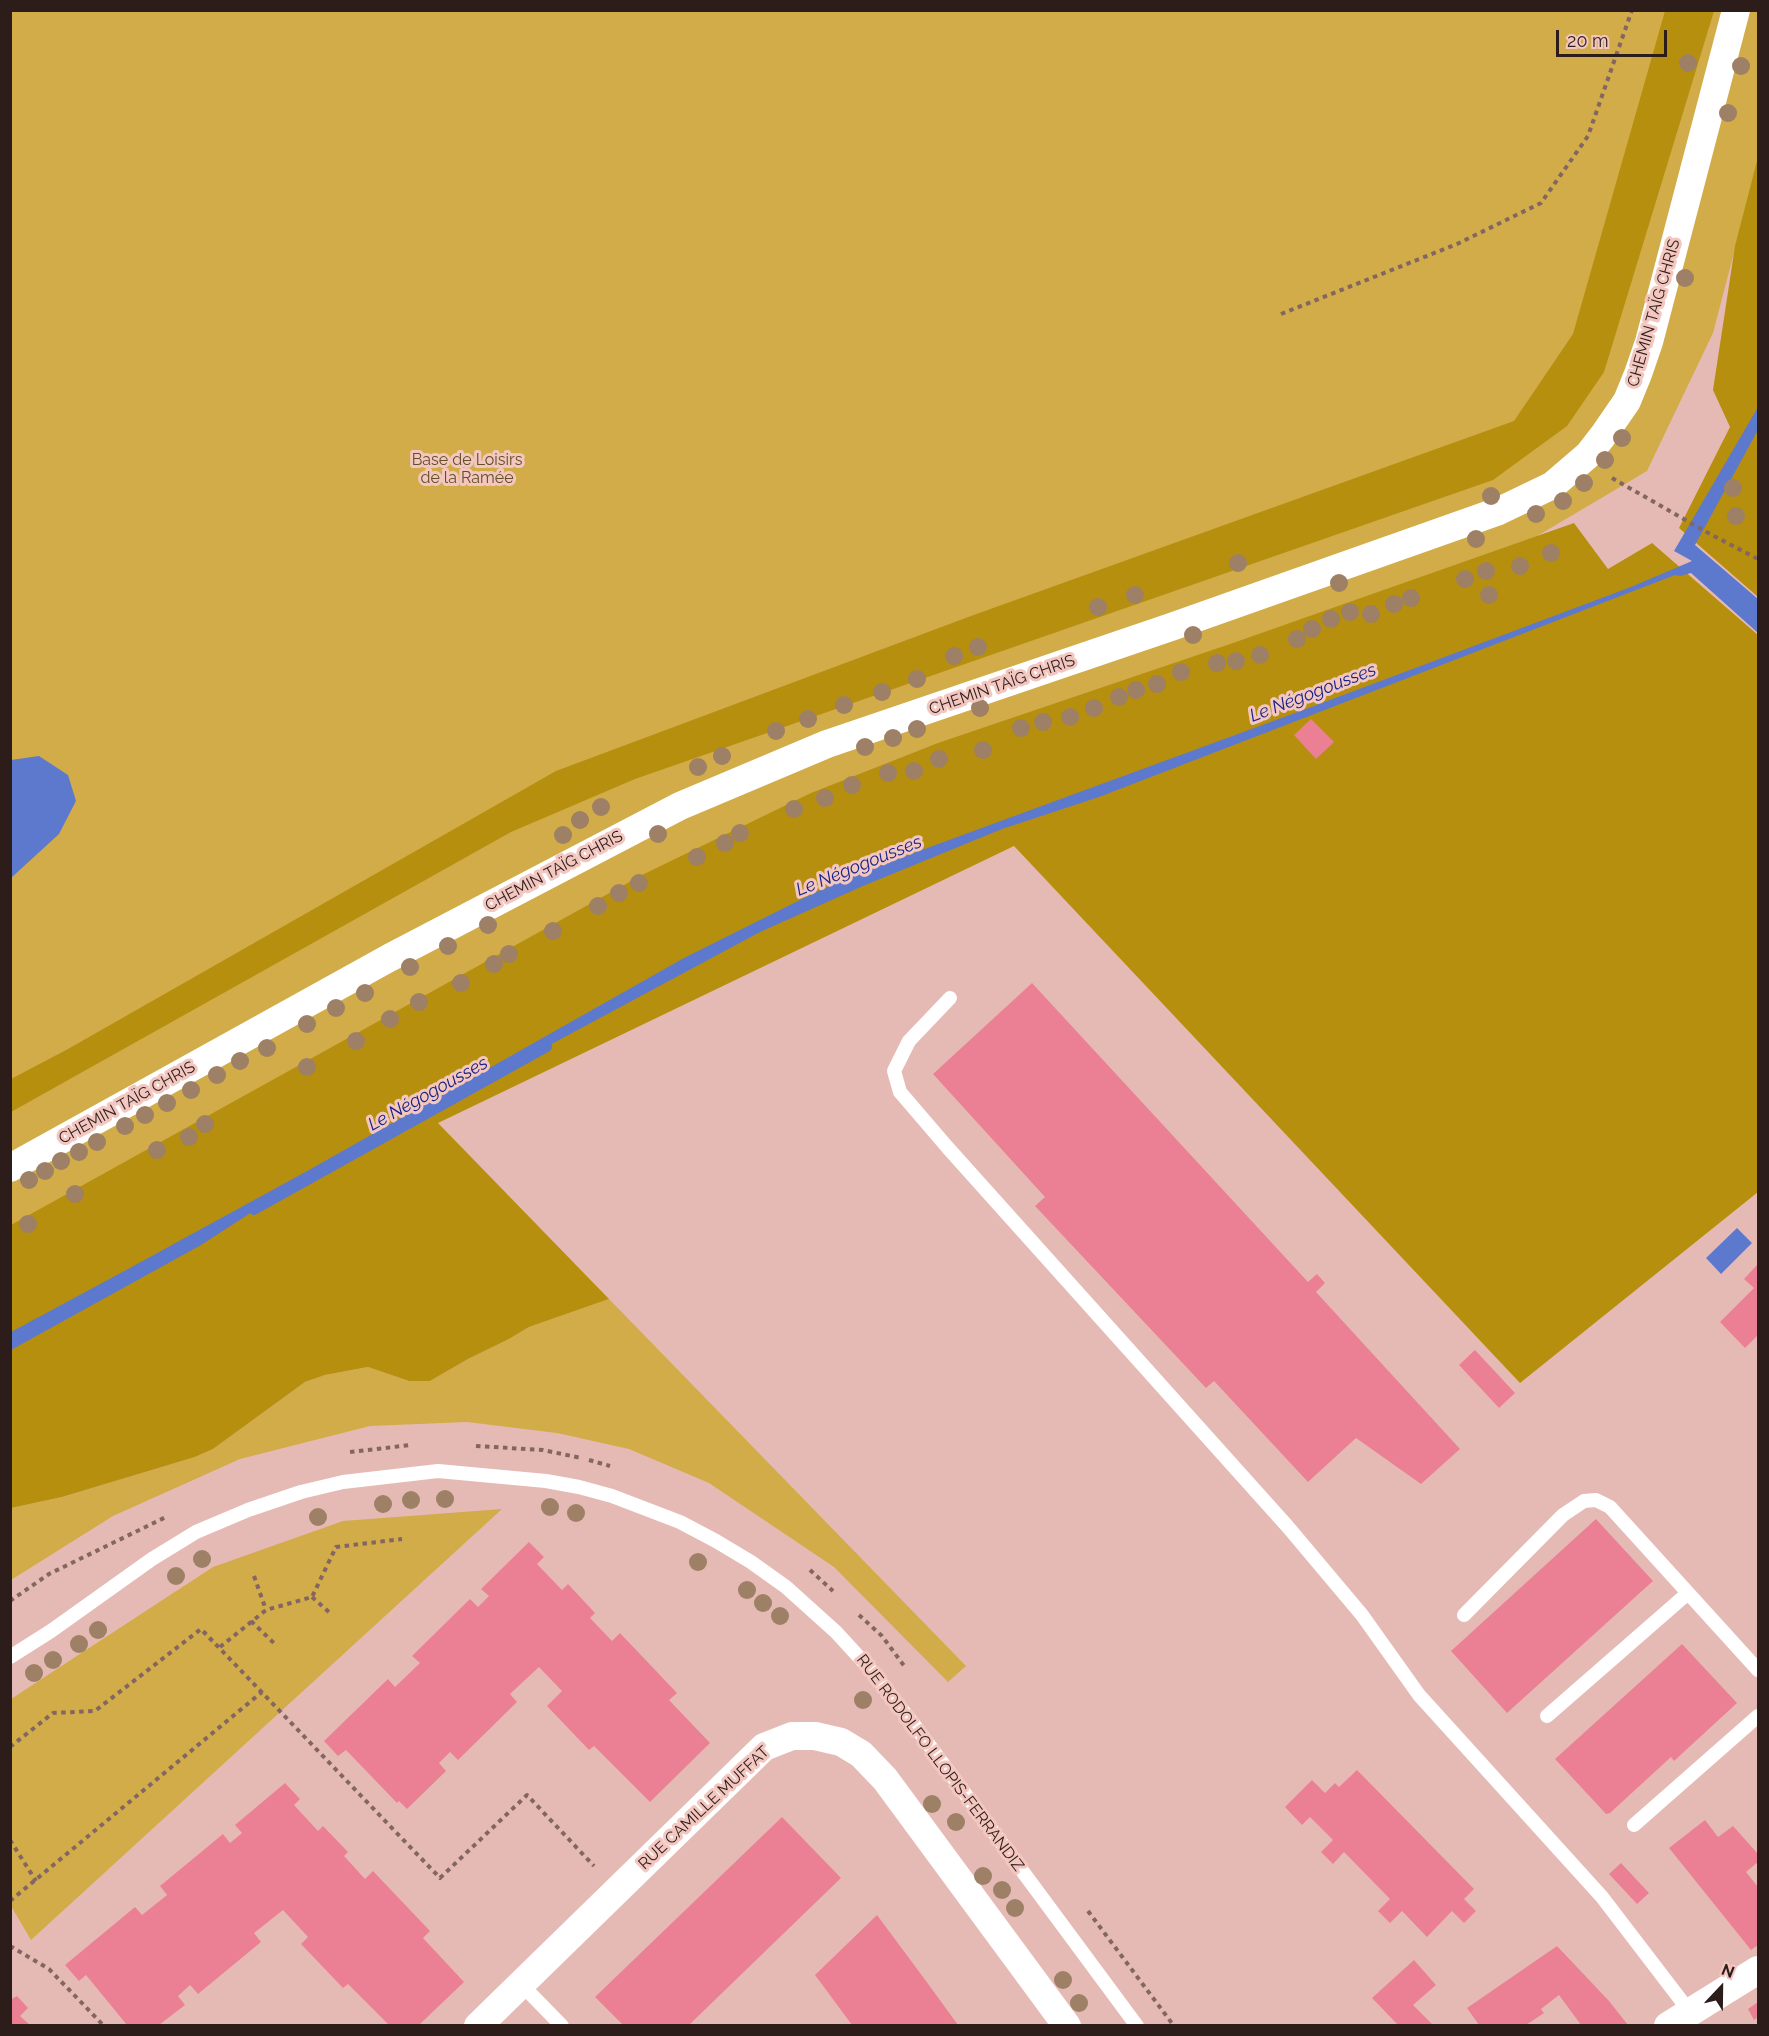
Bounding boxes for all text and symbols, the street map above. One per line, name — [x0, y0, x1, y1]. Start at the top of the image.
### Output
scale bar — [1559, 18, 1670, 56]
text: 20 m — [1567, 30, 1609, 51]
street label: CHEMIN TAÏG CHRIS — [1624, 237, 1684, 389]
park label: Base de Loisirs de la Ramée — [412, 450, 522, 488]
street label: CHEMIN TAÏG CHRIS — [927, 651, 1077, 719]
water label: Le Négogousses — [1247, 659, 1379, 727]
street label: CHEMIN TAÏG CHRIS — [482, 827, 626, 915]
water label: Le Négogousses — [793, 831, 925, 901]
water label: Le Négogousses — [364, 1052, 492, 1136]
street label: CHEMIN TAÏG CHRIS — [55, 1058, 199, 1148]
street label: RUE RODOLFO LLOPIS-FERRANDIZ — [852, 1651, 1028, 1875]
street label: RUE CAMILLE MUFFAT — [635, 1742, 773, 1874]
north arrow — [1691, 1958, 1751, 2018]
text: N — [1719, 1960, 1737, 1982]

